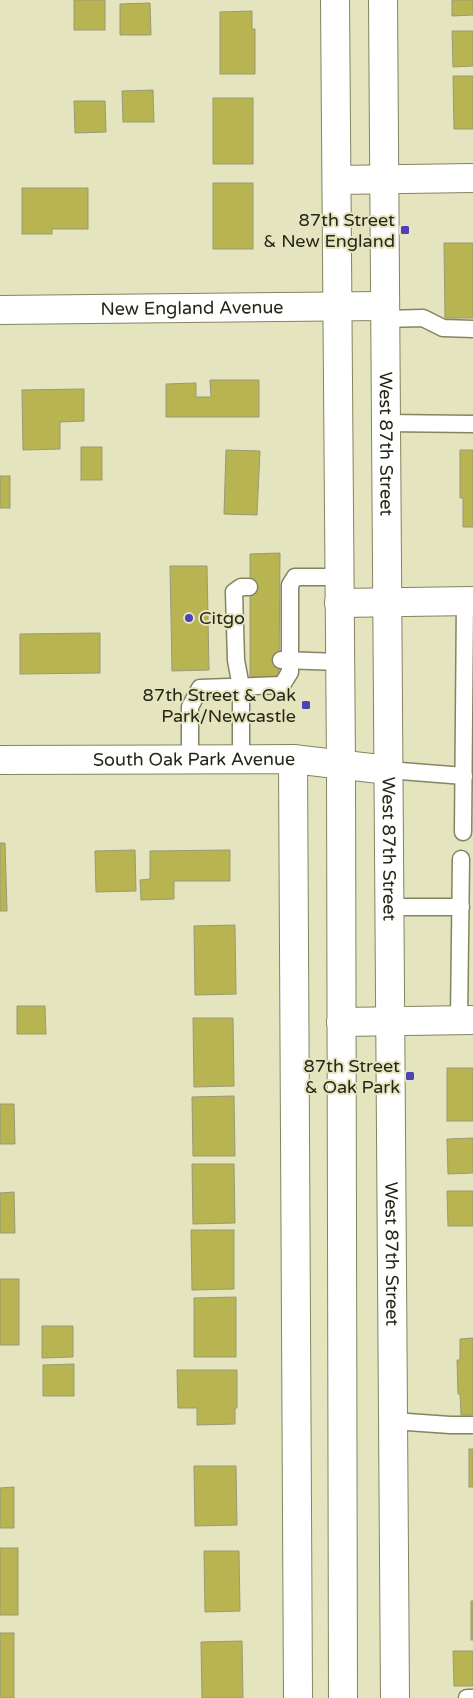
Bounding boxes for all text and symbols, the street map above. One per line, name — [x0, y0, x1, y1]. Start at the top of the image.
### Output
place label: 87th Street & New England — [263, 209, 395, 252]
marker: 87th Street & New England — [399, 224, 411, 236]
street label: New England Avenue — [100, 296, 284, 320]
street label: West 87th Street — [375, 372, 398, 516]
place label: Citgo — [199, 607, 245, 629]
marker: Citgo — [183, 612, 195, 624]
place label: 87th Street & Oak Park/Newcastle — [143, 684, 296, 727]
marker: 87th Street & Oak Park/Newcastle — [300, 699, 312, 711]
street label: South Oak Park Avenue — [93, 748, 295, 771]
street label: West 87th Street — [377, 777, 401, 921]
place label: 87th Street & Oak Park — [303, 1055, 400, 1098]
marker: 87th Street & Oak Park — [404, 1070, 416, 1082]
street label: West 87th Street — [380, 1182, 403, 1326]

